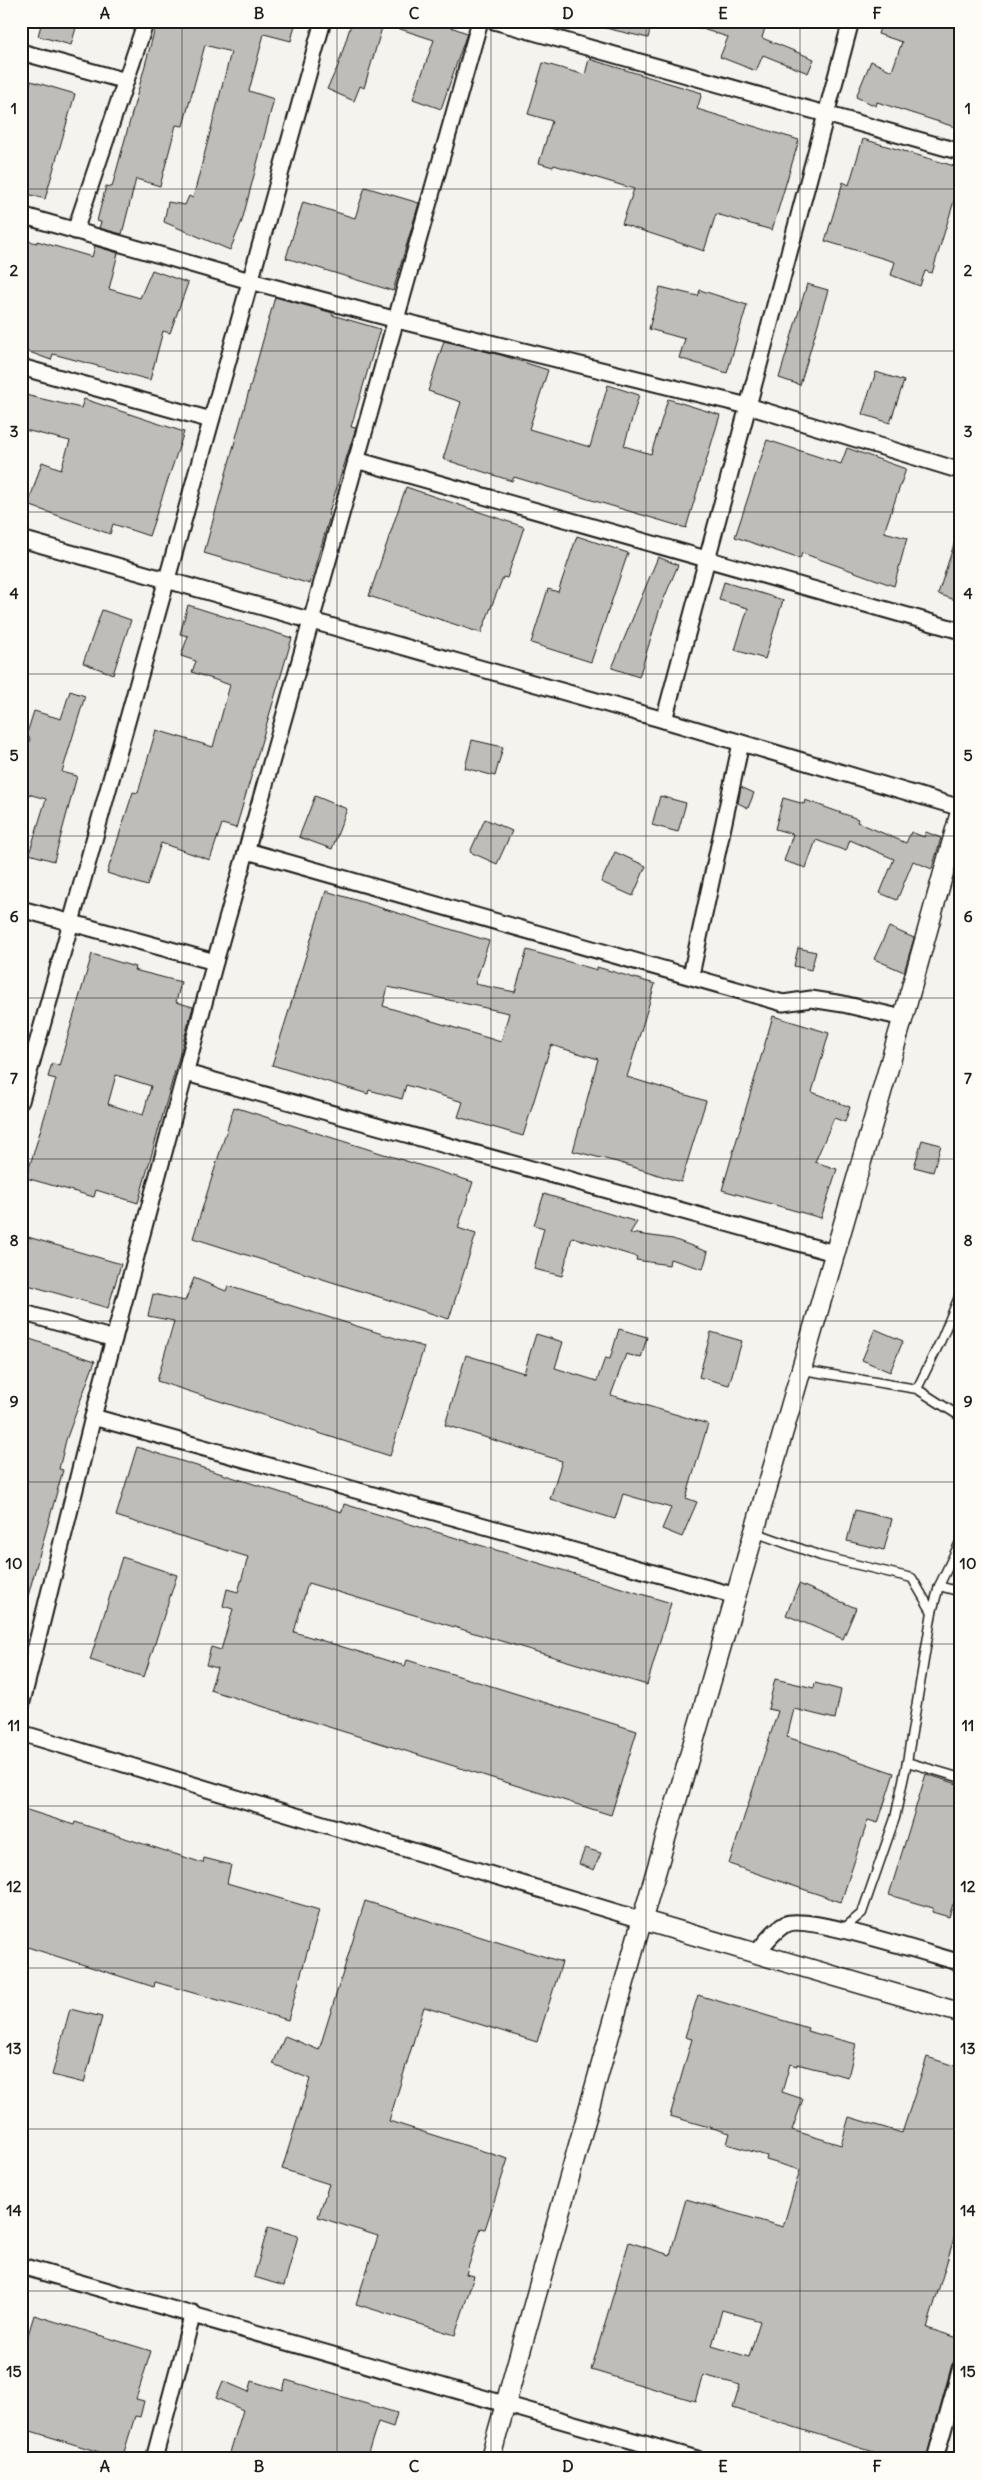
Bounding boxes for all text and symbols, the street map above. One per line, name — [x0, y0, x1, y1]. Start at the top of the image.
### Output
text: A — [100, 3, 110, 23]
text: B — [254, 3, 265, 23]
text: C — [409, 3, 420, 23]
text: D — [562, 3, 574, 23]
text: E — [718, 3, 728, 23]
text: F — [872, 3, 882, 23]
text: 1 — [11, 98, 17, 118]
text: 1 — [965, 98, 971, 118]
text: 2 — [10, 260, 19, 280]
text: 2 — [964, 260, 973, 280]
text: 3 — [9, 421, 19, 441]
text: 3 — [963, 421, 973, 441]
text: 4 — [9, 583, 19, 603]
text: 4 — [963, 583, 973, 603]
text: 5 — [9, 745, 19, 765]
text: 5 — [963, 745, 973, 765]
text: 6 — [9, 906, 19, 926]
text: 6 — [963, 906, 973, 926]
text: 7 — [10, 1068, 18, 1088]
text: 7 — [964, 1068, 972, 1088]
text: 8 — [9, 1230, 19, 1250]
text: 8 — [963, 1230, 973, 1250]
text: 9 — [9, 1391, 19, 1411]
text: 9 — [963, 1391, 973, 1411]
text: 10 — [6, 1553, 22, 1573]
text: 10 — [960, 1553, 976, 1573]
text: 11 — [8, 1715, 20, 1735]
text: 11 — [962, 1715, 974, 1735]
text: 12 — [6, 1876, 22, 1896]
text: 12 — [960, 1876, 976, 1896]
text: 13 — [6, 2038, 22, 2058]
text: 13 — [960, 2038, 976, 2058]
text: 14 — [6, 2200, 22, 2220]
text: 14 — [960, 2200, 976, 2220]
text: 15 — [6, 2361, 22, 2381]
text: 15 — [960, 2361, 976, 2381]
text: A — [100, 2456, 110, 2476]
text: B — [254, 2456, 265, 2476]
text: C — [409, 2456, 420, 2476]
text: D — [562, 2456, 574, 2476]
text: E — [718, 2456, 728, 2476]
text: F — [872, 2456, 882, 2476]

